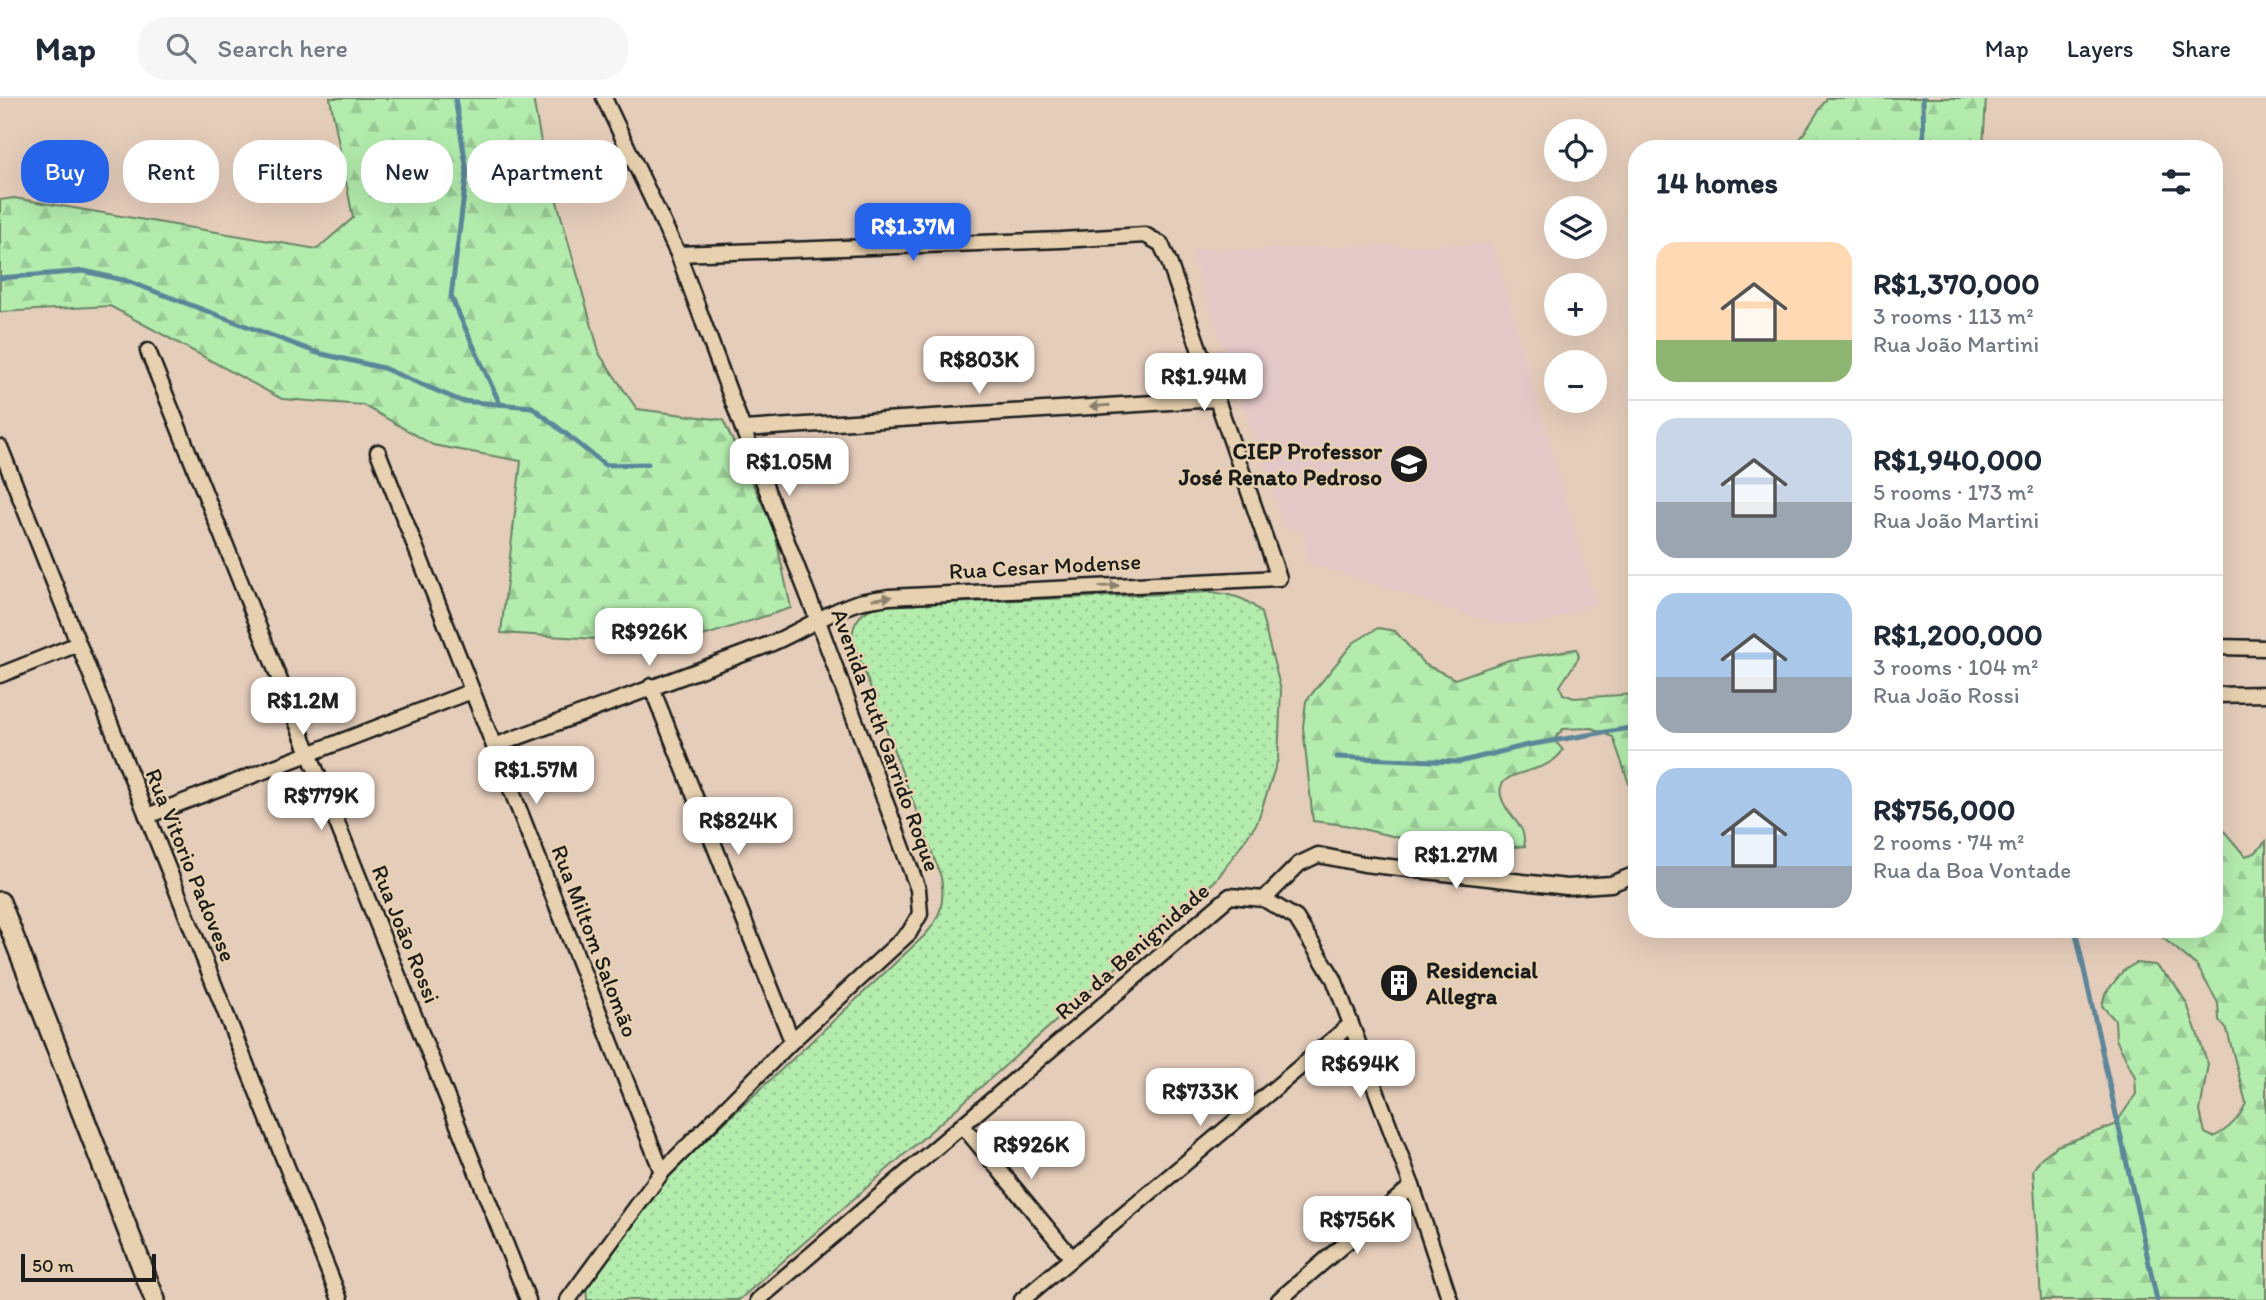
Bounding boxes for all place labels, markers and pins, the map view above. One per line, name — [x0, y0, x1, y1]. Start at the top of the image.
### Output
pin: R$1.37M — [848, 204, 978, 263]
pin: R$803K — [922, 336, 1036, 396]
pin: R$1.94M — [1139, 354, 1269, 413]
place label: CIEP Professor José Renato Pedroso — [1178, 437, 1382, 491]
pin: R$1.05M — [724, 438, 854, 498]
school or university icon: CIEP Professor José Renato Pedroso — [1388, 443, 1430, 485]
pin: R$926K — [592, 608, 706, 668]
pin: R$1.2M — [246, 678, 360, 737]
pin: R$1.57M — [471, 746, 601, 806]
pin: R$779K — [264, 772, 378, 832]
pin: R$824K — [681, 798, 795, 857]
pin: R$1.27M — [1391, 832, 1521, 891]
place label: Residencial Allegra — [1425, 956, 1538, 1010]
building icon: Residencial Allegra — [1378, 962, 1420, 1004]
pin: R$694K — [1303, 1040, 1417, 1100]
pin: R$733K — [1143, 1068, 1257, 1128]
pin: R$926K — [974, 1122, 1088, 1181]
pin: R$756K — [1300, 1196, 1414, 1256]

